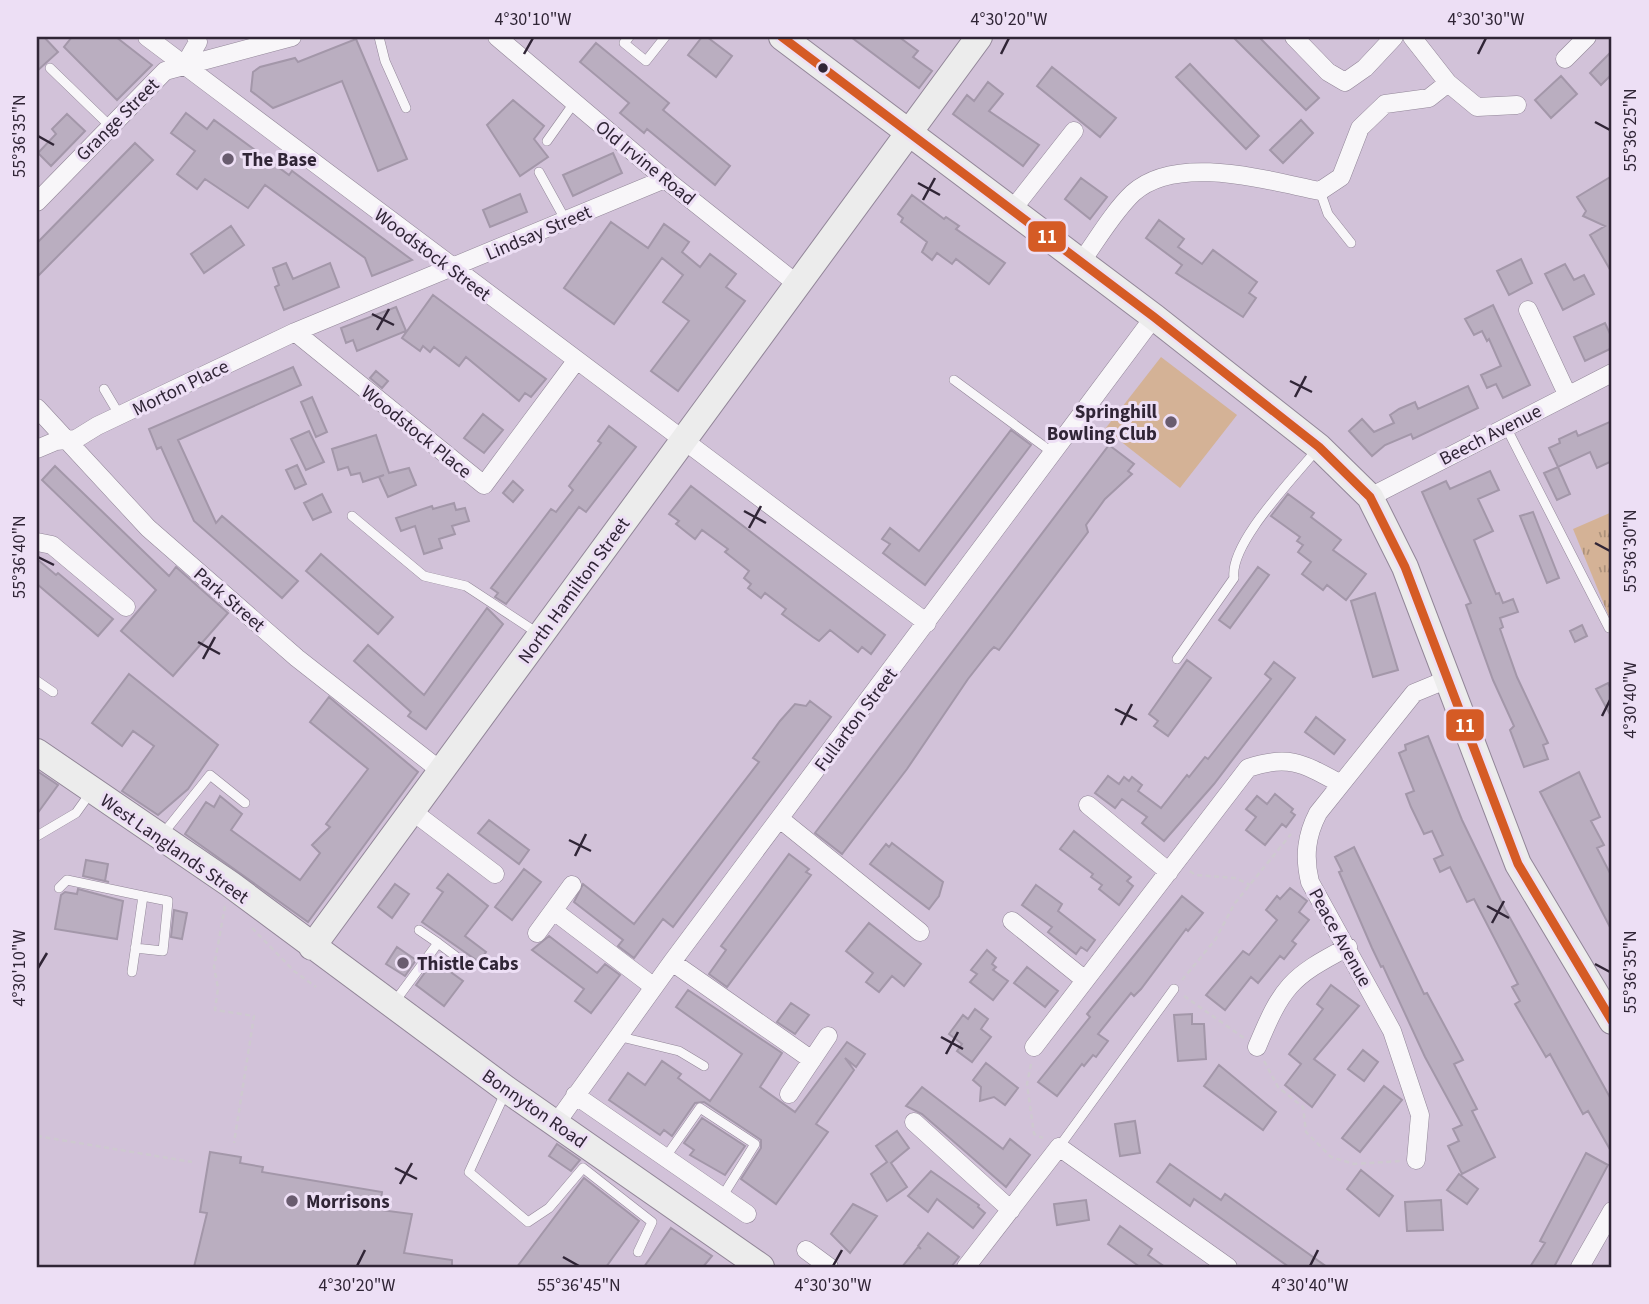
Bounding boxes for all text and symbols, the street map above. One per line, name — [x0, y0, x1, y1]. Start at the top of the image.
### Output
text: 4°30'10"W — [495, 7, 572, 32]
text: 4°30'20"W — [971, 7, 1048, 32]
text: 4°30'30"W — [1448, 7, 1525, 32]
unlabelled marker — [816, 61, 830, 75]
street label: Grange Street — [70, 72, 166, 168]
text: 55°36'25"N — [1618, 88, 1643, 172]
text: 55°36'35"N — [7, 94, 32, 178]
street label: Old Irvine Road — [589, 114, 701, 212]
place label: The Base — [242, 147, 317, 174]
marker: The Base — [220, 151, 236, 167]
street label: Lindsay Street — [481, 199, 596, 268]
street label: Woodstock Street — [368, 202, 496, 308]
line badge: 11 — [1027, 220, 1067, 253]
text: 11 — [1037, 224, 1057, 251]
street label: Morton Place — [128, 353, 233, 423]
street label: Woodstock Place — [355, 379, 477, 485]
street label: Beech Avenue — [1435, 398, 1546, 473]
place label: Springhill Bowling Club — [1047, 399, 1158, 448]
marker: Springhill Bowling Club — [1163, 414, 1179, 430]
text: 55°36'30"N — [1618, 509, 1643, 593]
street label: North Hamilton Street — [512, 512, 637, 670]
text: 55°36'40"N — [7, 515, 32, 599]
street label: Park Street — [187, 561, 271, 639]
street label: Fullarton Street — [808, 662, 904, 777]
text: 4°30'40"W — [1618, 662, 1643, 739]
line badge: 11 — [1445, 708, 1485, 742]
text: 11 — [1455, 713, 1475, 740]
street label: West Langlands Street — [94, 788, 254, 911]
street label: Peace Avenue — [1301, 883, 1378, 992]
text: 4°30'10"W — [7, 930, 32, 1007]
text: 55°36'35"N — [1618, 930, 1643, 1014]
place label: Thistle Cabs — [417, 951, 518, 978]
marker: Thistle Cabs — [395, 955, 411, 971]
street label: Bonnyton Road — [476, 1063, 592, 1155]
place label: Morrisons — [306, 1189, 390, 1216]
marker: Morrisons — [284, 1193, 300, 1209]
text: 4°30'20"W — [319, 1273, 396, 1298]
text: 55°36'45"N — [537, 1273, 621, 1298]
text: 4°30'30"W — [795, 1273, 872, 1298]
text: 4°30'40"W — [1272, 1273, 1349, 1298]

